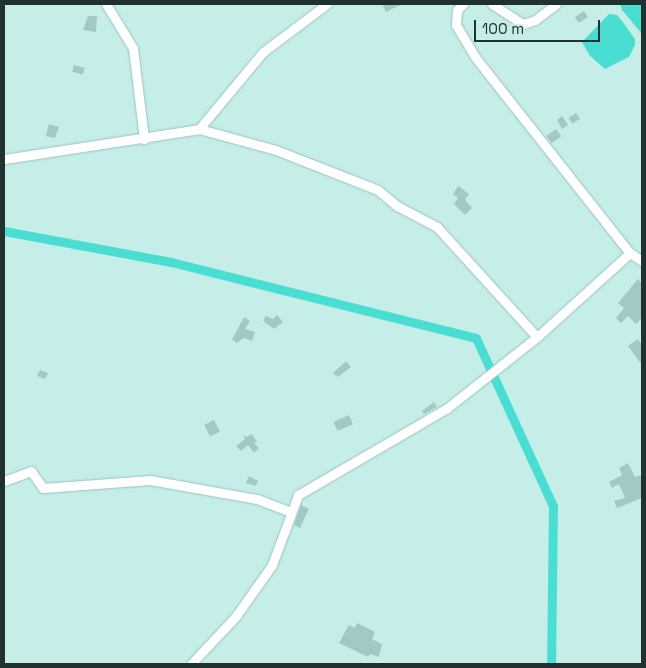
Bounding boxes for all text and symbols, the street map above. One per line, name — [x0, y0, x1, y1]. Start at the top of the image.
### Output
scale bar — [476, 10, 602, 42]
text: 100 m — [482, 19, 524, 38]

